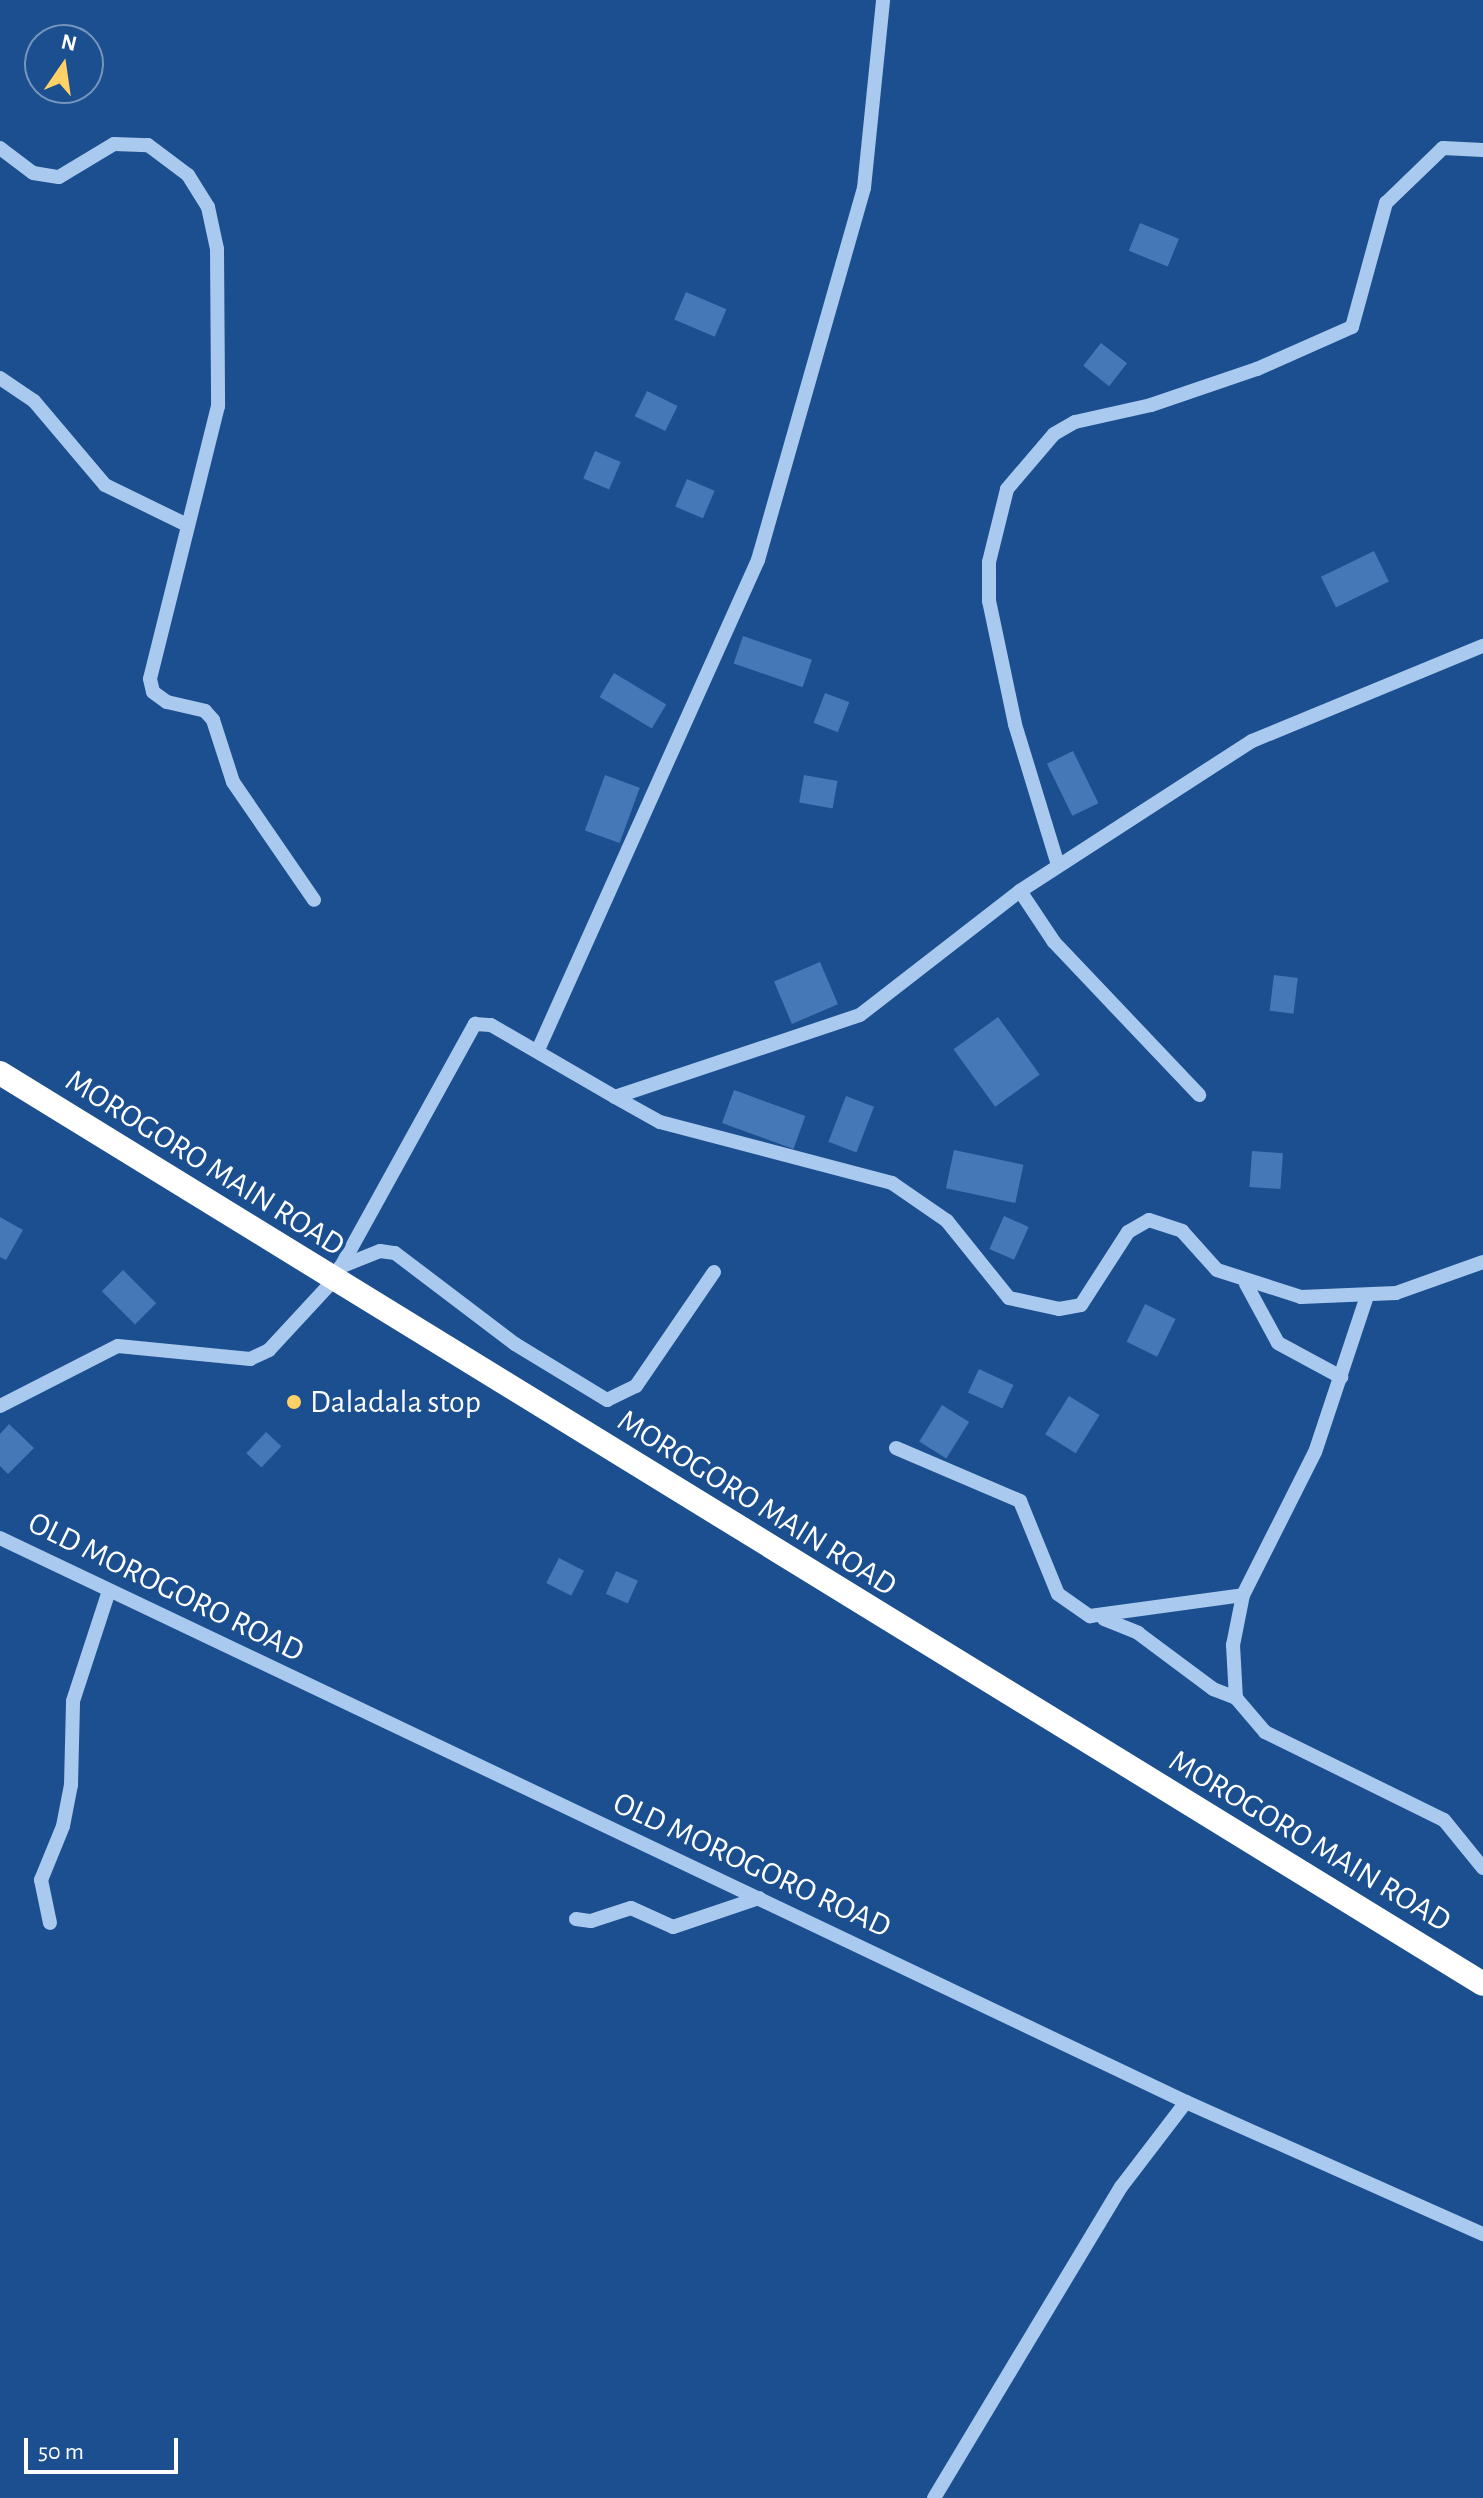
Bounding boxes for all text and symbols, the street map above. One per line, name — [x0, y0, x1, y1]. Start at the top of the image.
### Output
north arrow — [24, 24, 104, 104]
text: N — [59, 30, 79, 55]
street label: MOROGORO MAIN ROAD — [58, 1061, 352, 1265]
place label: Daladala stop — [310, 1383, 481, 1421]
marker: Daladala stop — [285, 1393, 303, 1411]
street label: MOROGORO MAIN ROAD — [610, 1401, 904, 1605]
street label: OLD MOROGORO ROAD — [22, 1504, 310, 1670]
street label: MOROGORO MAIN ROAD — [1162, 1742, 1458, 1940]
street label: OLD MOROGORO ROAD — [607, 1784, 897, 1946]
scale bar — [28, 2422, 182, 2472]
text: 50 m — [38, 2440, 84, 2464]

